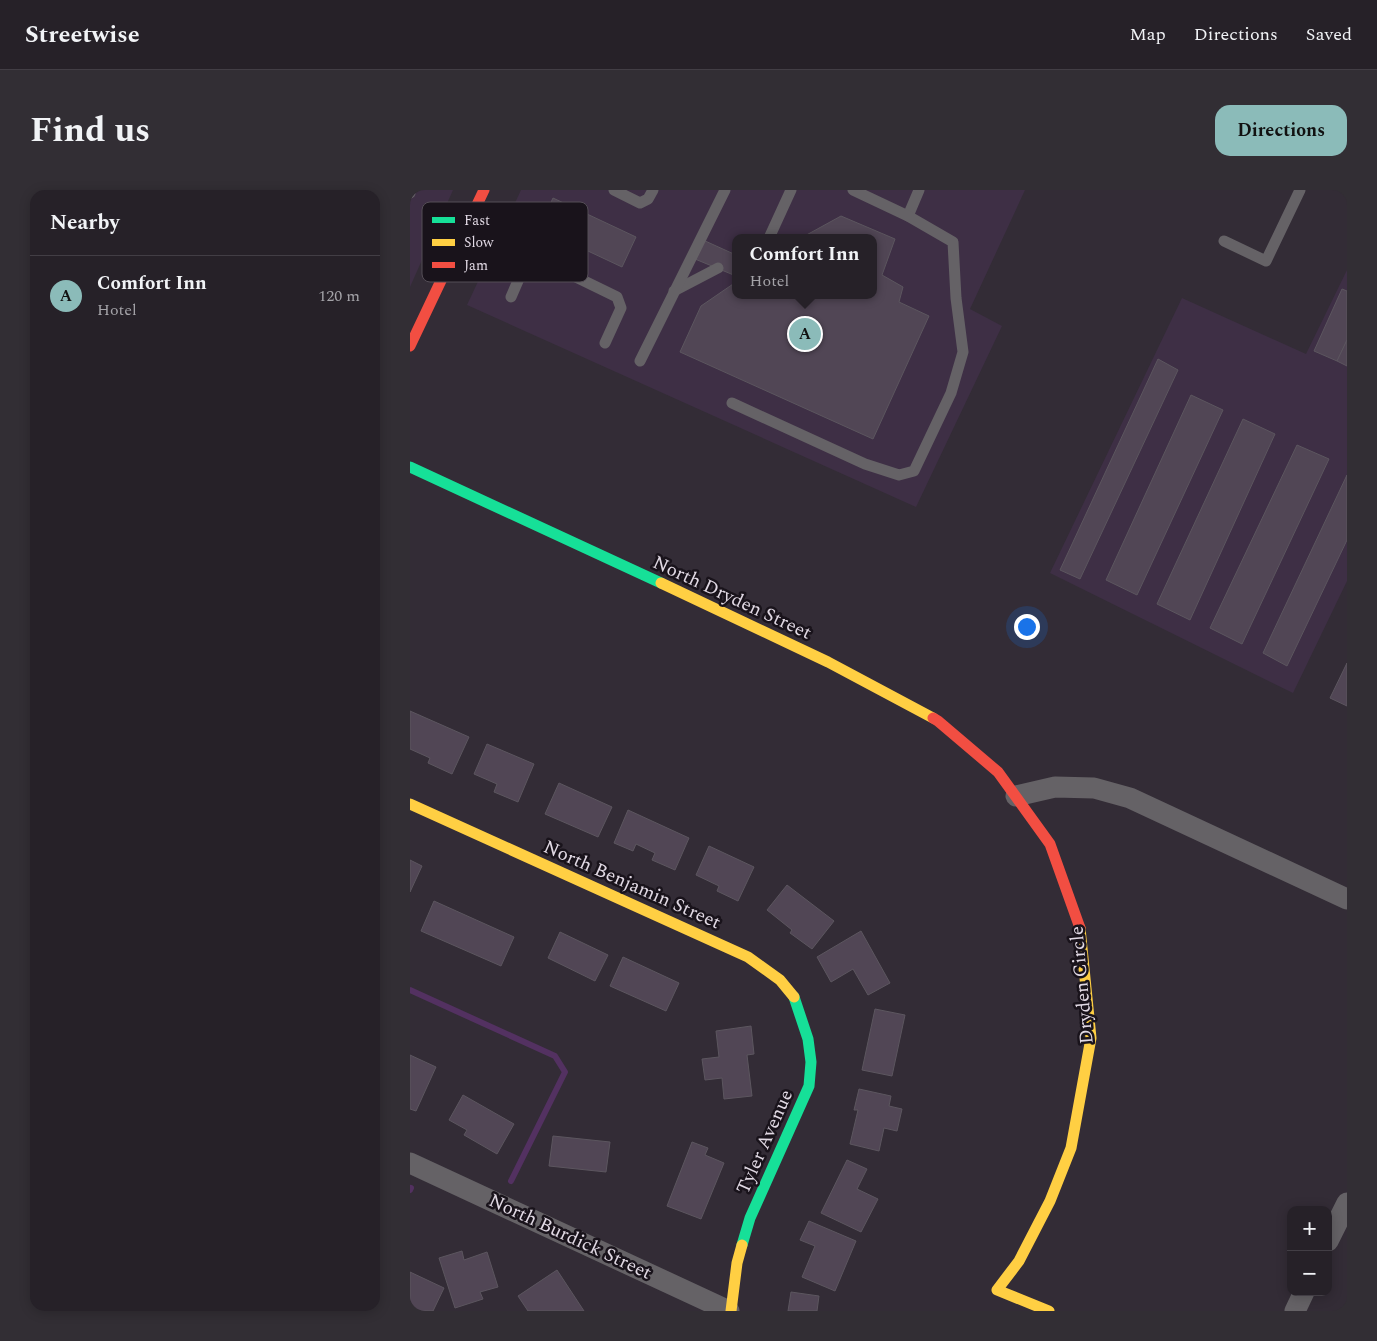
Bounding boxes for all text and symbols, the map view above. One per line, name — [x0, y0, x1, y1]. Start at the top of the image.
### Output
text: Streetwise — [25, 17, 140, 53]
text: Map — [1130, 21, 1166, 48]
text: Directions — [1194, 21, 1278, 48]
text: Saved — [1306, 21, 1352, 48]
text: Find us — [30, 104, 150, 157]
button: Directions — [1215, 105, 1347, 156]
legend — [422, 202, 588, 282]
text: Nearby — [50, 207, 120, 239]
text: Fast — [464, 210, 490, 231]
text: Slow — [464, 232, 494, 253]
popup — [732, 234, 877, 299]
text: Comfort Inn — [750, 240, 859, 269]
text: Jam — [464, 255, 488, 276]
text: Comfort Inn — [97, 269, 207, 298]
text: Hotel — [750, 269, 789, 293]
text: A — [60, 284, 72, 308]
text: 120 m — [318, 284, 360, 308]
text: Hotel — [97, 298, 137, 322]
pin: A — [789, 315, 821, 353]
street label: North Dryden Street — [648, 548, 816, 648]
your location — [1014, 614, 1040, 640]
street label: North Benjamin Street — [539, 833, 726, 937]
street label: Dryden Circle — [1062, 925, 1102, 1045]
street label: Tyler Avenue — [729, 1085, 801, 1199]
street label: North Burdick Street — [484, 1186, 657, 1288]
map controls — [1287, 1206, 1332, 1296]
button: + — [1287, 1206, 1332, 1251]
button: − — [1287, 1251, 1332, 1296]

